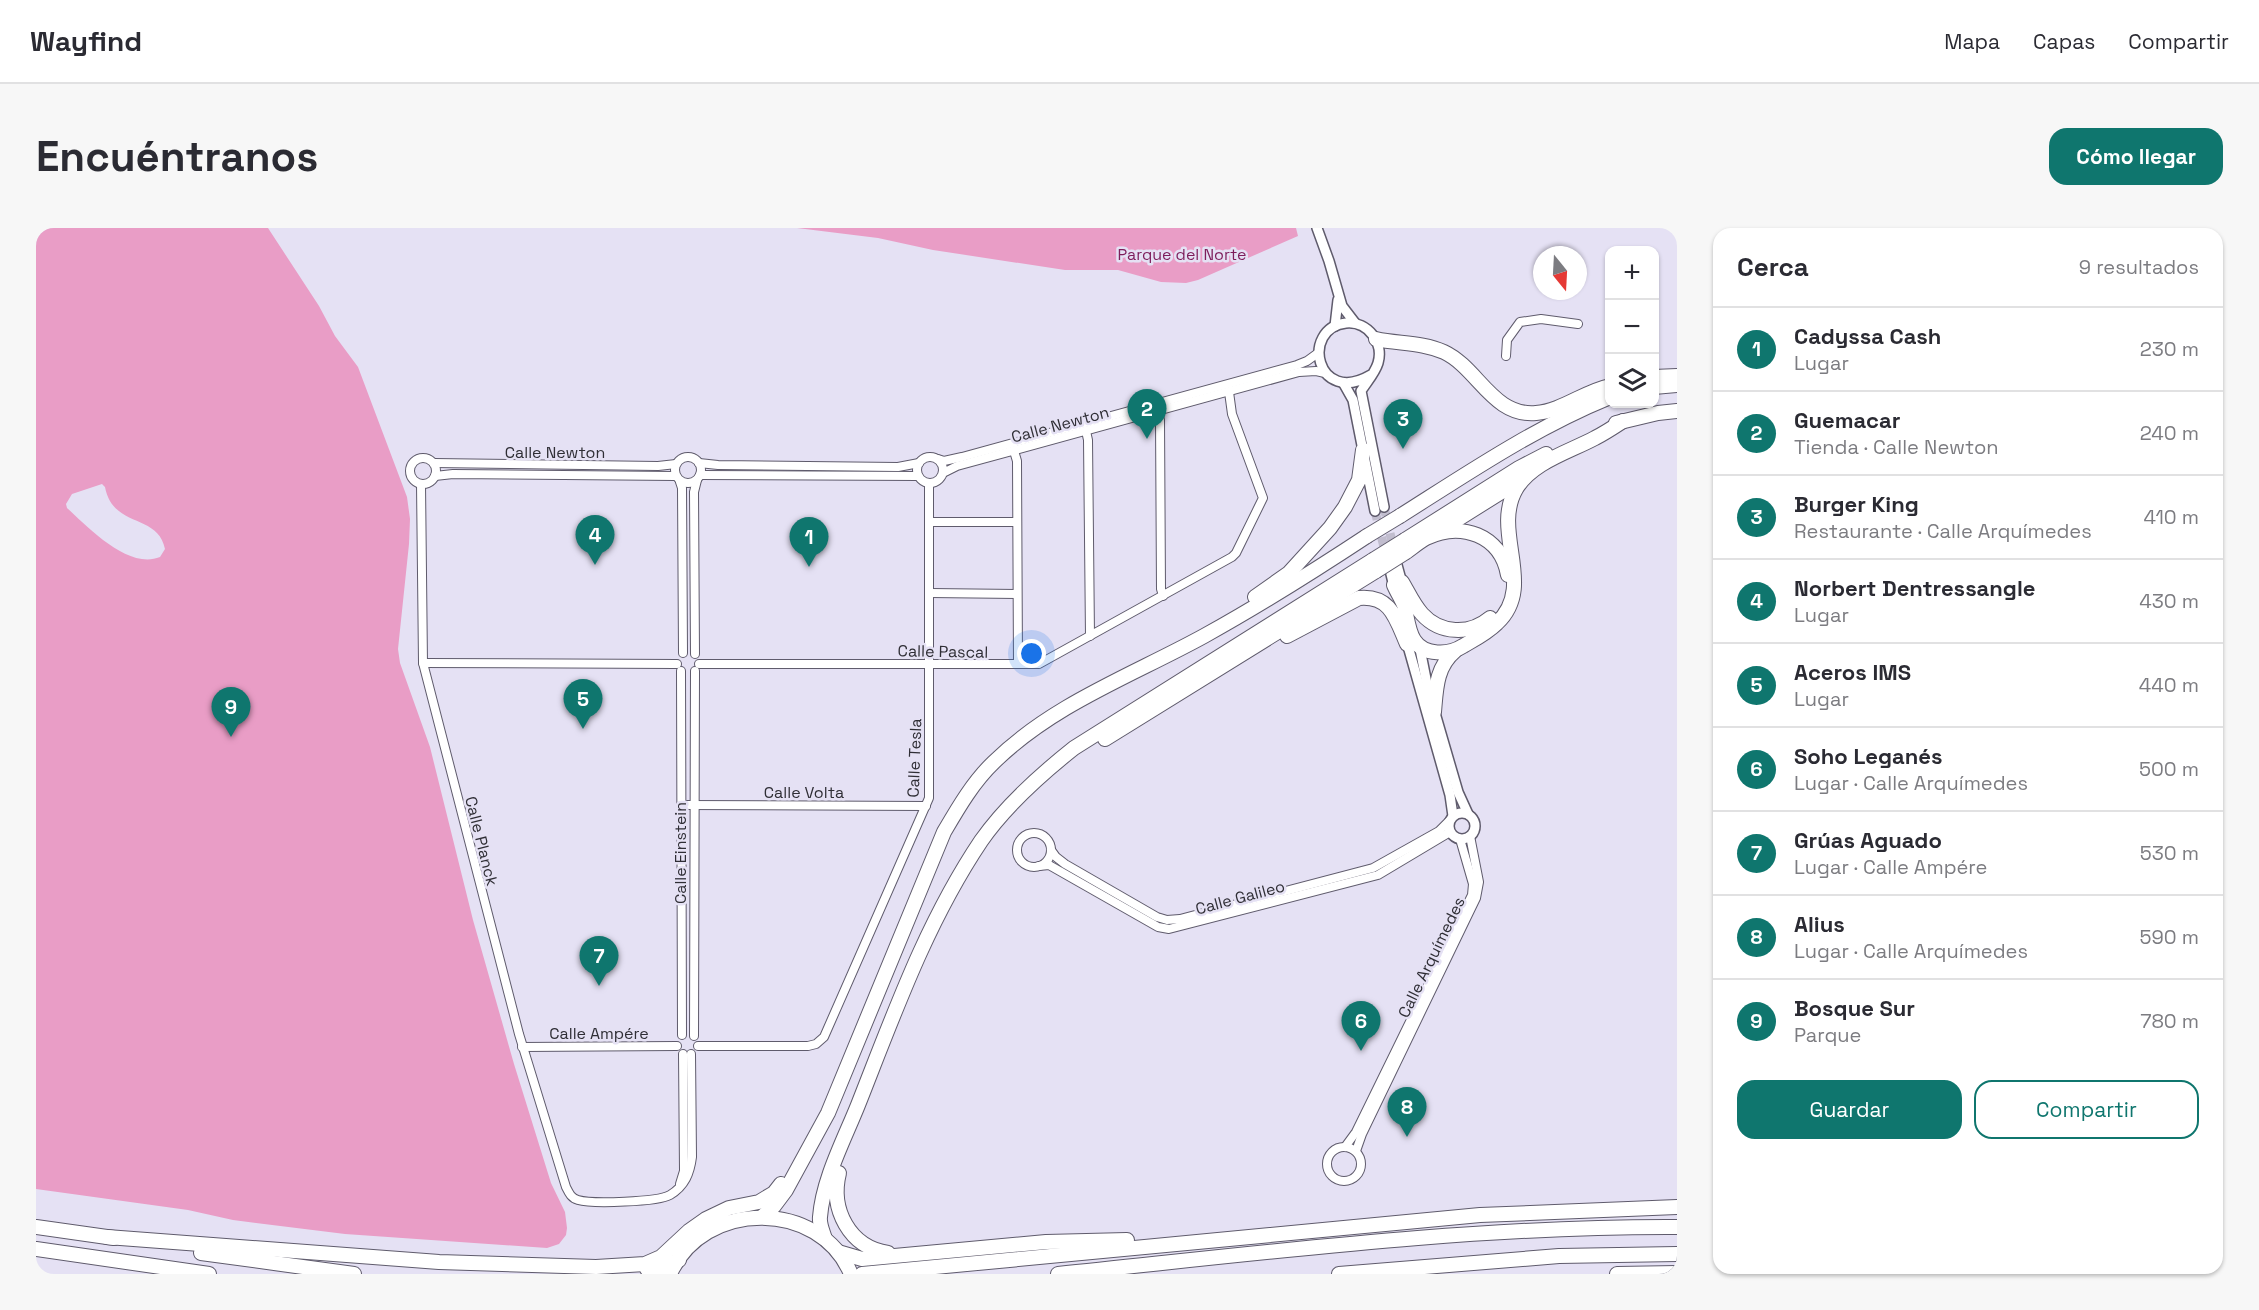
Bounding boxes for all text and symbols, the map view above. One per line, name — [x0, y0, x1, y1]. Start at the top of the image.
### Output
text: Wayfind — [30, 23, 142, 59]
text: Mapa — [1944, 28, 2000, 55]
text: Capas — [2033, 28, 2095, 55]
text: Compartir — [2128, 28, 2229, 55]
button: Cómo llegar — [2049, 128, 2223, 185]
text: Encuéntranos — [36, 130, 318, 183]
park label: Parque del Norte — [1118, 244, 1246, 265]
north arrow — [1533, 246, 1587, 300]
map controls — [1605, 246, 1659, 408]
button: + — [1605, 246, 1659, 300]
text: Cerca — [1737, 250, 1809, 284]
text: 9 resultados — [2079, 254, 2199, 280]
button: − — [1605, 300, 1659, 354]
text: Cadyssa Cash — [1794, 322, 1941, 350]
text: 1 — [1752, 336, 1761, 362]
text: 230 m — [2140, 336, 2199, 362]
text: Lugar — [1794, 350, 1849, 376]
button: layers — [1605, 354, 1659, 408]
pin: 2 — [1128, 390, 1166, 439]
pin: 3 — [1384, 400, 1422, 449]
street label: Calle Newton — [1009, 401, 1111, 448]
text: Guemacar — [1794, 406, 1900, 434]
text: 2 — [1751, 420, 1762, 446]
text: 240 m — [2140, 420, 2199, 446]
text: Tienda · Calle Newton — [1794, 434, 1999, 460]
street label: Calle Newton — [505, 442, 605, 463]
text: Burger King — [1794, 490, 1919, 518]
text: 3 — [1750, 504, 1763, 530]
text: 410 m — [2143, 504, 2199, 530]
pin: 4 — [576, 516, 614, 565]
pin: 1 — [790, 518, 828, 567]
text: Restaurante · Calle Arquímedes — [1794, 518, 2092, 544]
text: Norbert Dentressangle — [1794, 574, 2035, 602]
text: 4 — [1750, 588, 1763, 614]
text: 430 m — [2139, 588, 2199, 614]
text: Lugar — [1794, 602, 1849, 628]
your location — [1017, 639, 1046, 668]
street label: Calle Pascal — [898, 640, 988, 663]
text: Aceros IMS — [1794, 658, 1911, 686]
text: 5 — [1751, 672, 1763, 698]
text: 440 m — [2139, 672, 2199, 698]
pin: 5 — [564, 680, 602, 729]
text: Lugar — [1794, 686, 1849, 712]
pin: 9 — [212, 688, 250, 737]
street label: Calle Tesla — [903, 718, 926, 798]
text: Soho Leganés — [1794, 742, 1943, 770]
text: 6 — [1750, 756, 1763, 782]
text: 500 m — [2139, 756, 2199, 782]
text: Lugar · Calle Arquímedes — [1794, 770, 2028, 796]
street label: Calle Volta — [764, 782, 844, 803]
street label: Calle Planck — [460, 794, 503, 888]
street label: Calle Einstein — [670, 802, 691, 904]
text: Grúas Aguado — [1794, 826, 1942, 854]
text: 7 — [1751, 840, 1762, 866]
text: 530 m — [2140, 840, 2199, 866]
text: Lugar · Calle Ampére — [1794, 854, 1987, 880]
street label: Calle Galileo — [1193, 875, 1287, 920]
street label: Calle Arquímedes — [1393, 893, 1470, 1021]
text: Alius — [1794, 910, 1845, 938]
text: 8 — [1751, 924, 1763, 950]
text: 590 m — [2140, 924, 2199, 950]
pin: 7 — [580, 936, 618, 986]
text: Lugar · Calle Arquímedes — [1794, 938, 2028, 964]
text: Bosque Sur — [1794, 994, 1915, 1022]
pin: 6 — [1342, 1002, 1380, 1051]
text: 9 — [1750, 1008, 1763, 1034]
text: 780 m — [2140, 1008, 2199, 1034]
text: Parque — [1794, 1022, 1861, 1048]
street label: Calle Ampére — [549, 1023, 649, 1044]
button: Guardar — [1737, 1080, 1962, 1139]
button: Compartir — [1974, 1080, 2199, 1139]
pin: 8 — [1388, 1088, 1426, 1137]

